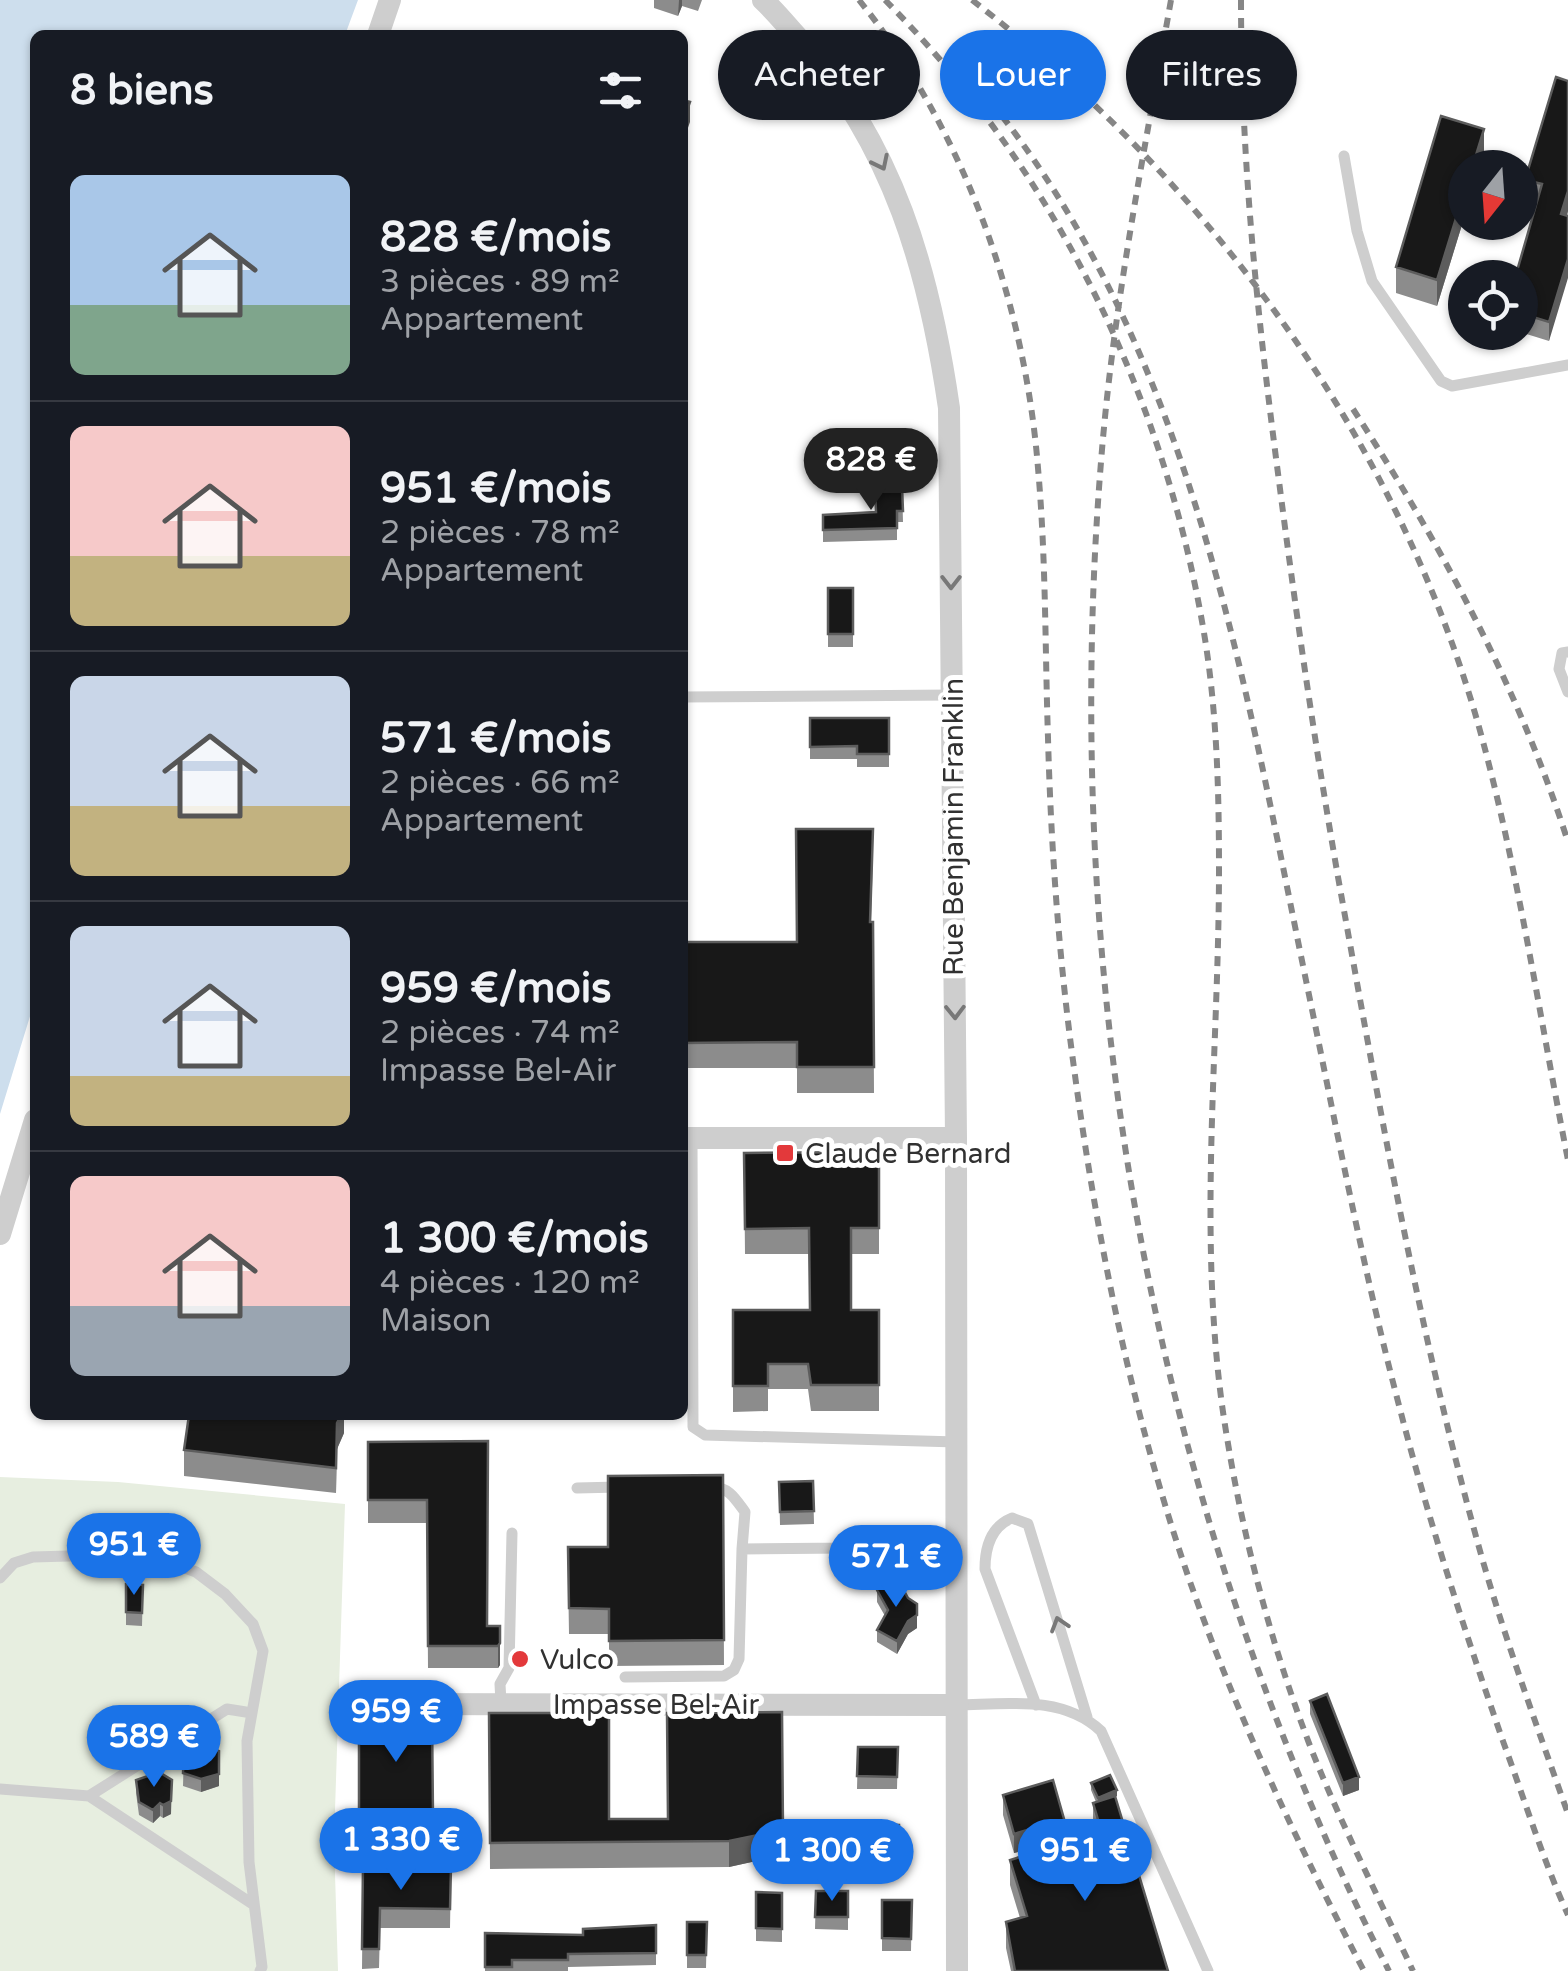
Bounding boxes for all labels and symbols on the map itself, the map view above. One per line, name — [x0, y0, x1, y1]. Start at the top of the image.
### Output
north arrow — [1448, 150, 1538, 240]
one-way arrow — [869, 153, 889, 171]
pin: 828 € — [801, 428, 941, 513]
one-way arrow — [940, 576, 962, 591]
street label: Rue Benjamin Franklin — [937, 678, 971, 976]
one-way arrow — [944, 1005, 965, 1021]
place label: Claude Bernard — [805, 1137, 1012, 1171]
marker: Claude Bernard — [774, 1142, 796, 1164]
pin: 951 € — [64, 1513, 204, 1598]
pin: 571 € — [826, 1525, 966, 1610]
one-way arrow — [1050, 1616, 1071, 1633]
place label: Vulco — [540, 1643, 614, 1677]
marker: Vulco — [509, 1648, 531, 1670]
pin: 959 € — [326, 1680, 466, 1765]
street label: Impasse Bel-Air — [553, 1688, 760, 1722]
pin: 589 € — [84, 1705, 224, 1790]
pin: 1 330 € — [309, 1808, 493, 1893]
pin: 1 300 € — [740, 1819, 924, 1904]
pin: 951 € — [1015, 1819, 1155, 1904]

